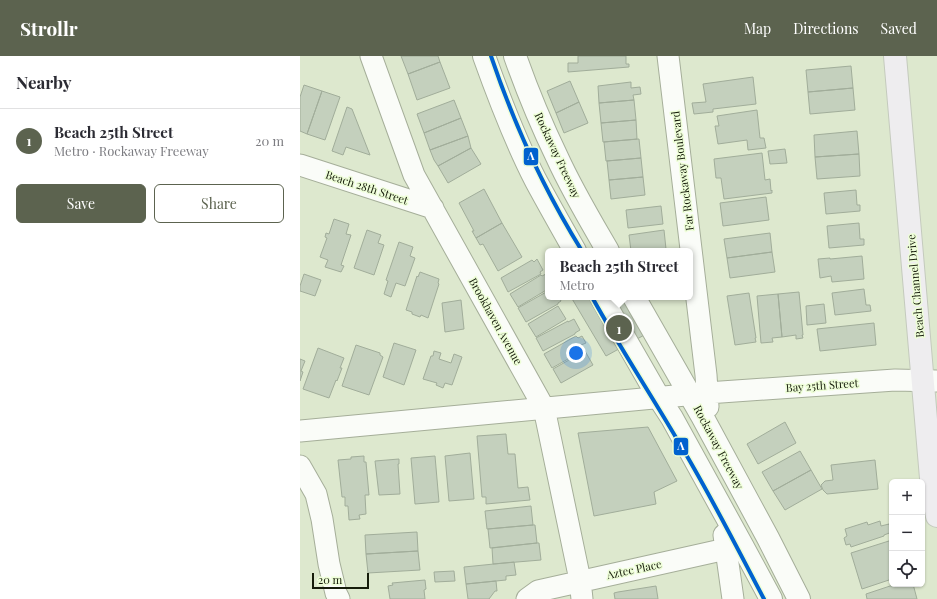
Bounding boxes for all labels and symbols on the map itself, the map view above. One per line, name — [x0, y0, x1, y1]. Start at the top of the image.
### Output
street label: Rockaway Freeway — [532, 110, 585, 201]
street label: Far Rockaway Boulevard — [667, 110, 697, 232]
line badge: A — [523, 147, 539, 166]
text: A — [526, 148, 535, 163]
street label: Beach 28th Street — [324, 167, 410, 207]
street label: Beach Channel Drive — [903, 233, 927, 338]
street label: Brookhaven Avenue — [466, 275, 526, 367]
pin: 1 — [606, 313, 632, 343]
your location — [566, 343, 586, 363]
street label: Bay 25th Street — [785, 375, 859, 395]
street label: Rockaway Freeway — [691, 402, 748, 492]
line badge: A — [673, 437, 689, 456]
text: A — [676, 438, 685, 453]
street label: Aztec Place — [604, 556, 663, 582]
scale bar — [312, 571, 369, 590]

